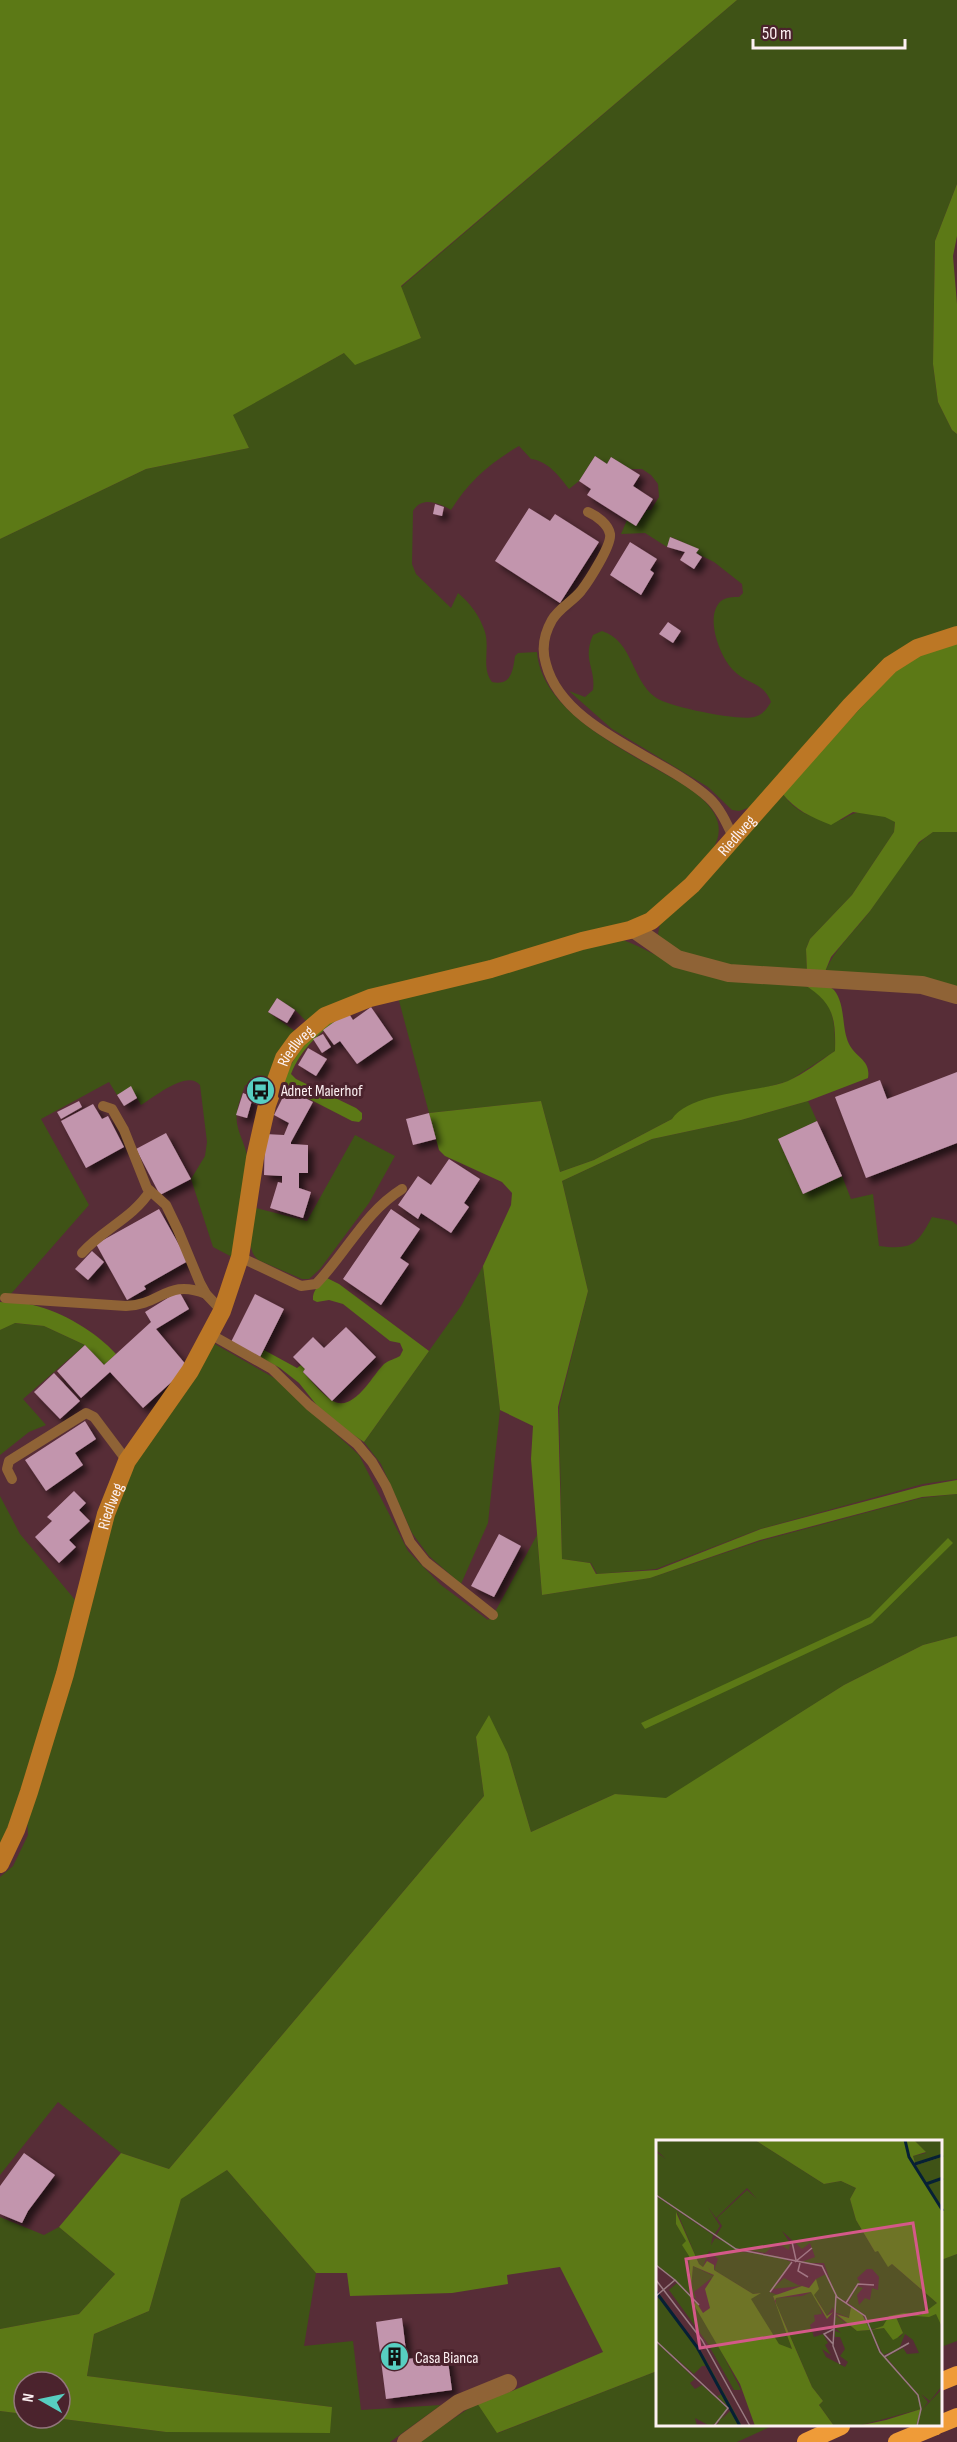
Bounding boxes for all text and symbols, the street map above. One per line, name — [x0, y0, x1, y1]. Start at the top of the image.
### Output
scale bar — [753, 12, 904, 50]
text: 50 m — [762, 23, 792, 44]
street label: Riedlweg — [714, 812, 760, 860]
street label: Riedlweg — [274, 1022, 318, 1069]
bus stop icon: Adnet Maierhof — [244, 1074, 276, 1106]
place label: Adnet Maierhof — [280, 1082, 363, 1101]
street label: Riedlweg — [94, 1481, 128, 1532]
inset map — [656, 2140, 942, 2427]
building icon: Casa Bianca — [378, 2341, 410, 2373]
place label: Casa Bianca — [415, 2349, 479, 2368]
north arrow — [12, 2370, 72, 2430]
text: N — [19, 2392, 39, 2404]

